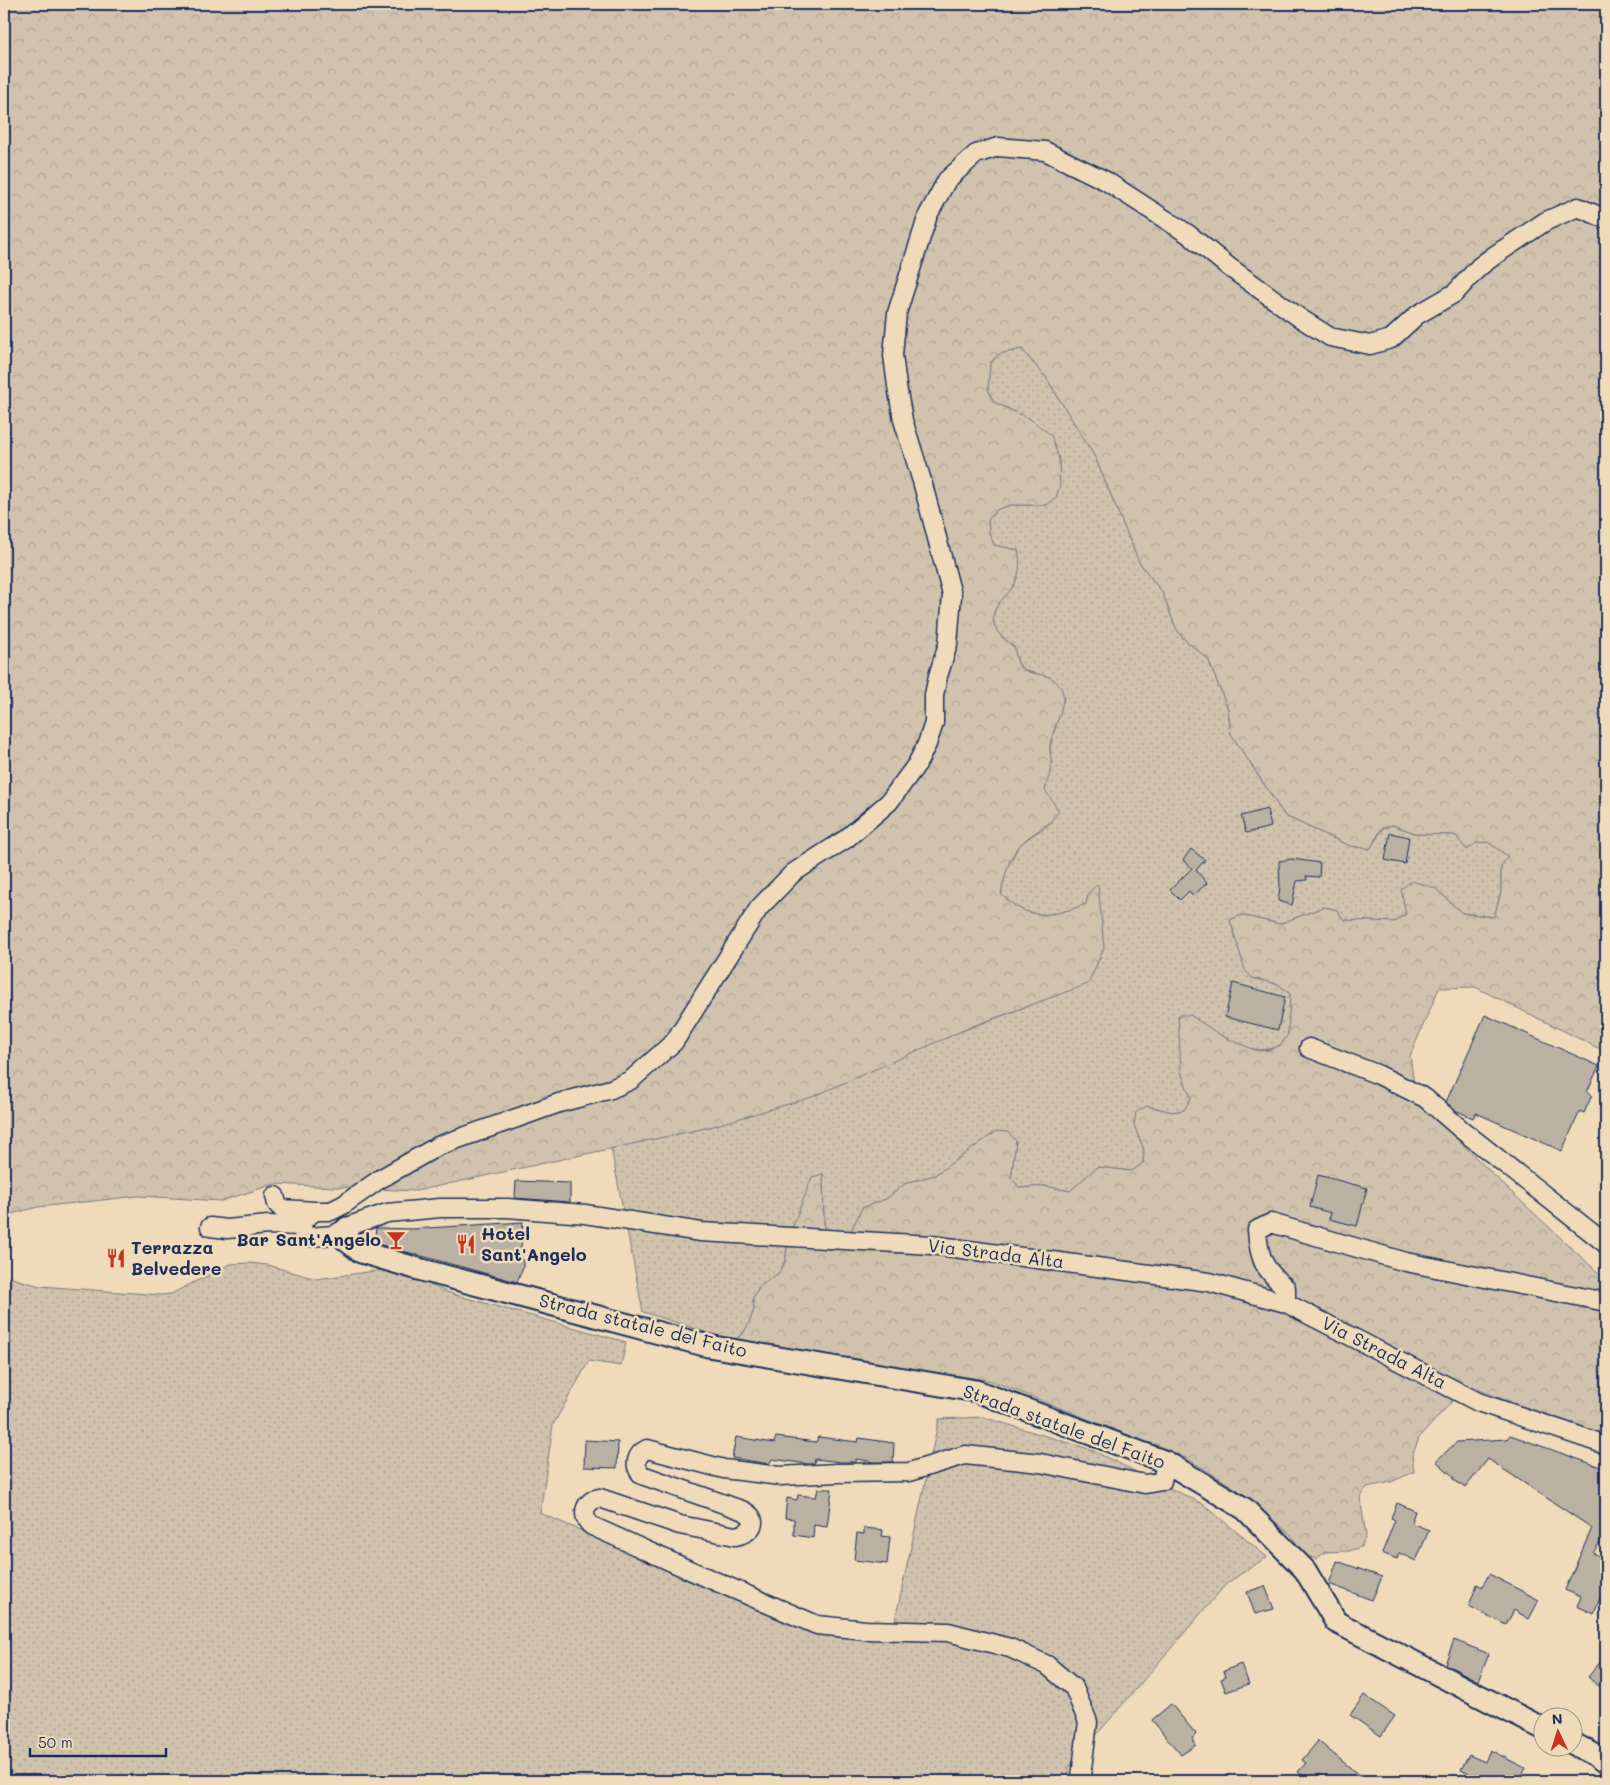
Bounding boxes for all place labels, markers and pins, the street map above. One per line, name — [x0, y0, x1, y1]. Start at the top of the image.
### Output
place label: Hotel Sant'Angelo — [481, 1221, 587, 1266]
place label: Bar Sant'Angelo — [236, 1227, 381, 1251]
bar icon: Bar Sant'Angelo — [385, 1229, 407, 1251]
restaurant icon: Hotel Sant'Angelo — [455, 1233, 477, 1255]
place label: Terrazza Belvedere — [131, 1235, 222, 1280]
restaurant icon: Terrazza Belvedere — [105, 1247, 127, 1269]

